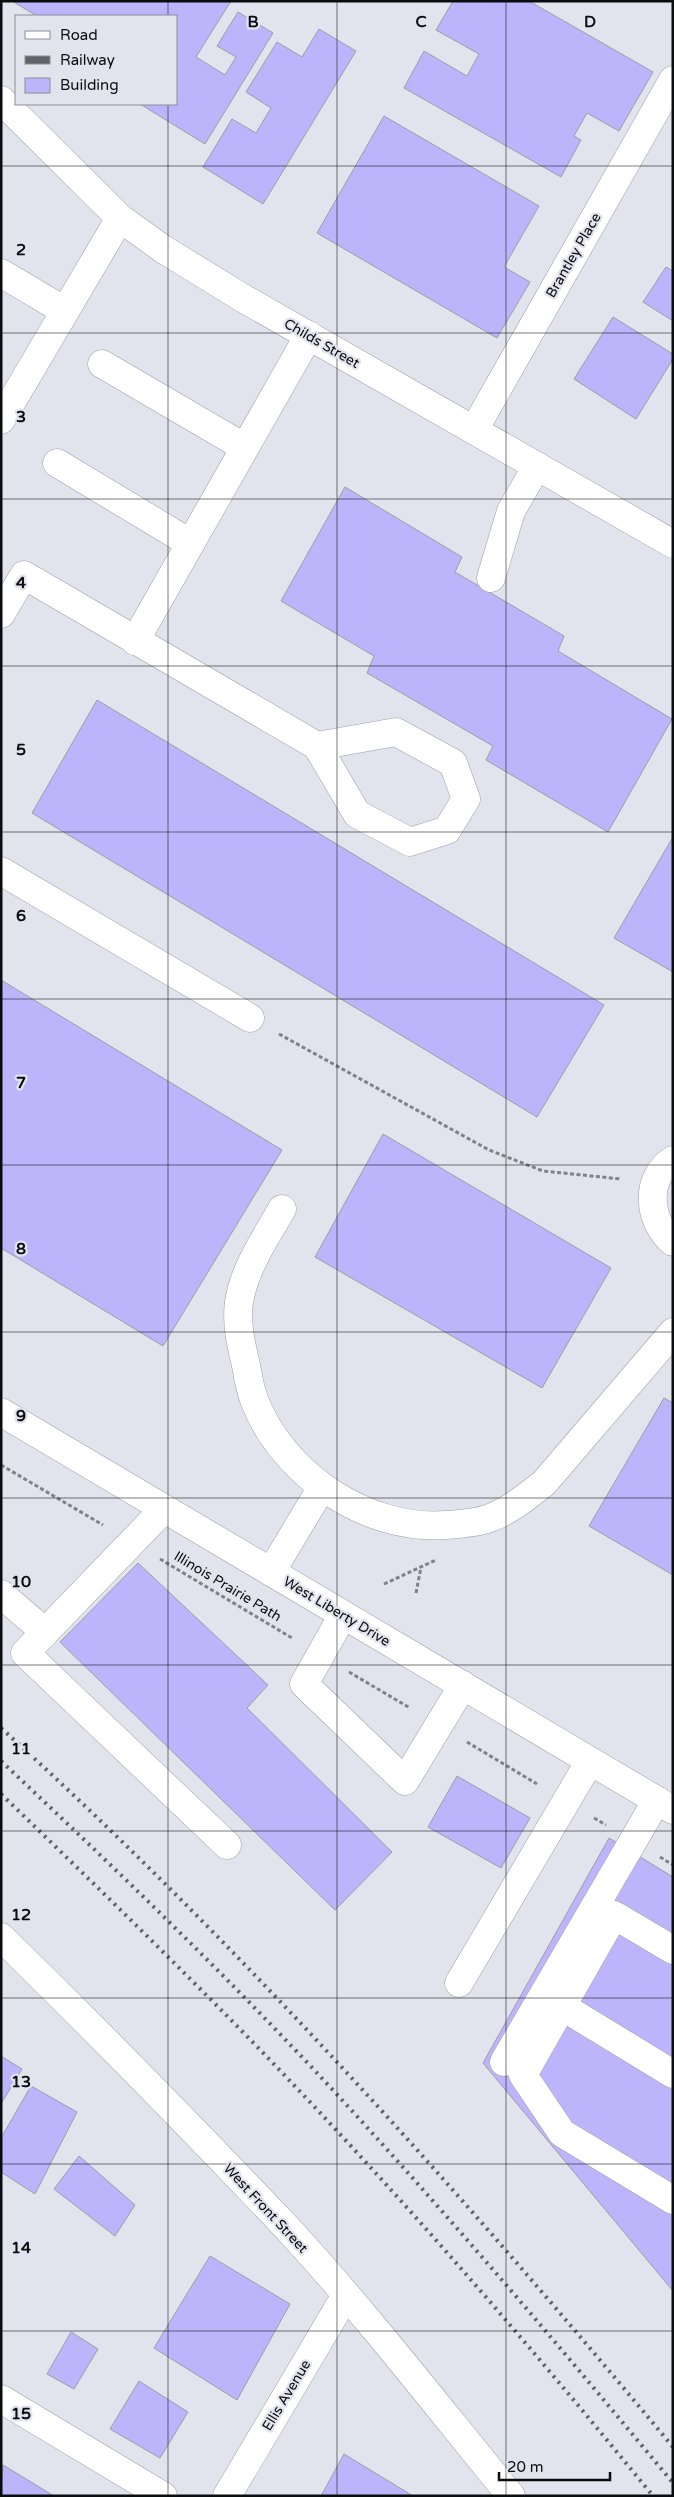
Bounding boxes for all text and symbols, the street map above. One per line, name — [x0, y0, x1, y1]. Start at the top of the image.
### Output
text: B — [247, 12, 259, 32]
text: C — [415, 12, 427, 32]
text: D — [584, 12, 596, 32]
legend — [15, 15, 178, 105]
text: Road — [60, 26, 98, 44]
text: Railway — [60, 51, 115, 69]
text: Building — [60, 76, 119, 94]
street label: Brantley Place — [542, 210, 605, 301]
text: 2 — [16, 240, 26, 260]
street label: Childs Street — [281, 315, 363, 372]
text: 3 — [16, 407, 26, 427]
text: 4 — [16, 573, 26, 593]
text: 5 — [16, 740, 26, 760]
text: 6 — [16, 906, 26, 926]
text: 7 — [16, 1073, 26, 1093]
text: 8 — [16, 1239, 26, 1259]
text: 9 — [16, 1406, 26, 1426]
street label: Illinois Prairie Path — [171, 1548, 285, 1625]
text: 10 — [11, 1572, 31, 1592]
street label: West Liberty Drive — [280, 1573, 393, 1650]
text: 11 — [11, 1739, 31, 1759]
text: 12 — [11, 1905, 31, 1925]
text: 13 — [11, 2072, 31, 2092]
street label: West Front Street — [220, 2160, 312, 2257]
text: 14 — [11, 2238, 31, 2258]
street label: Ellis Avenue — [259, 2357, 314, 2434]
text: 15 — [11, 2404, 31, 2424]
scale bar — [499, 2450, 610, 2482]
text: 20 m — [507, 2458, 544, 2476]

